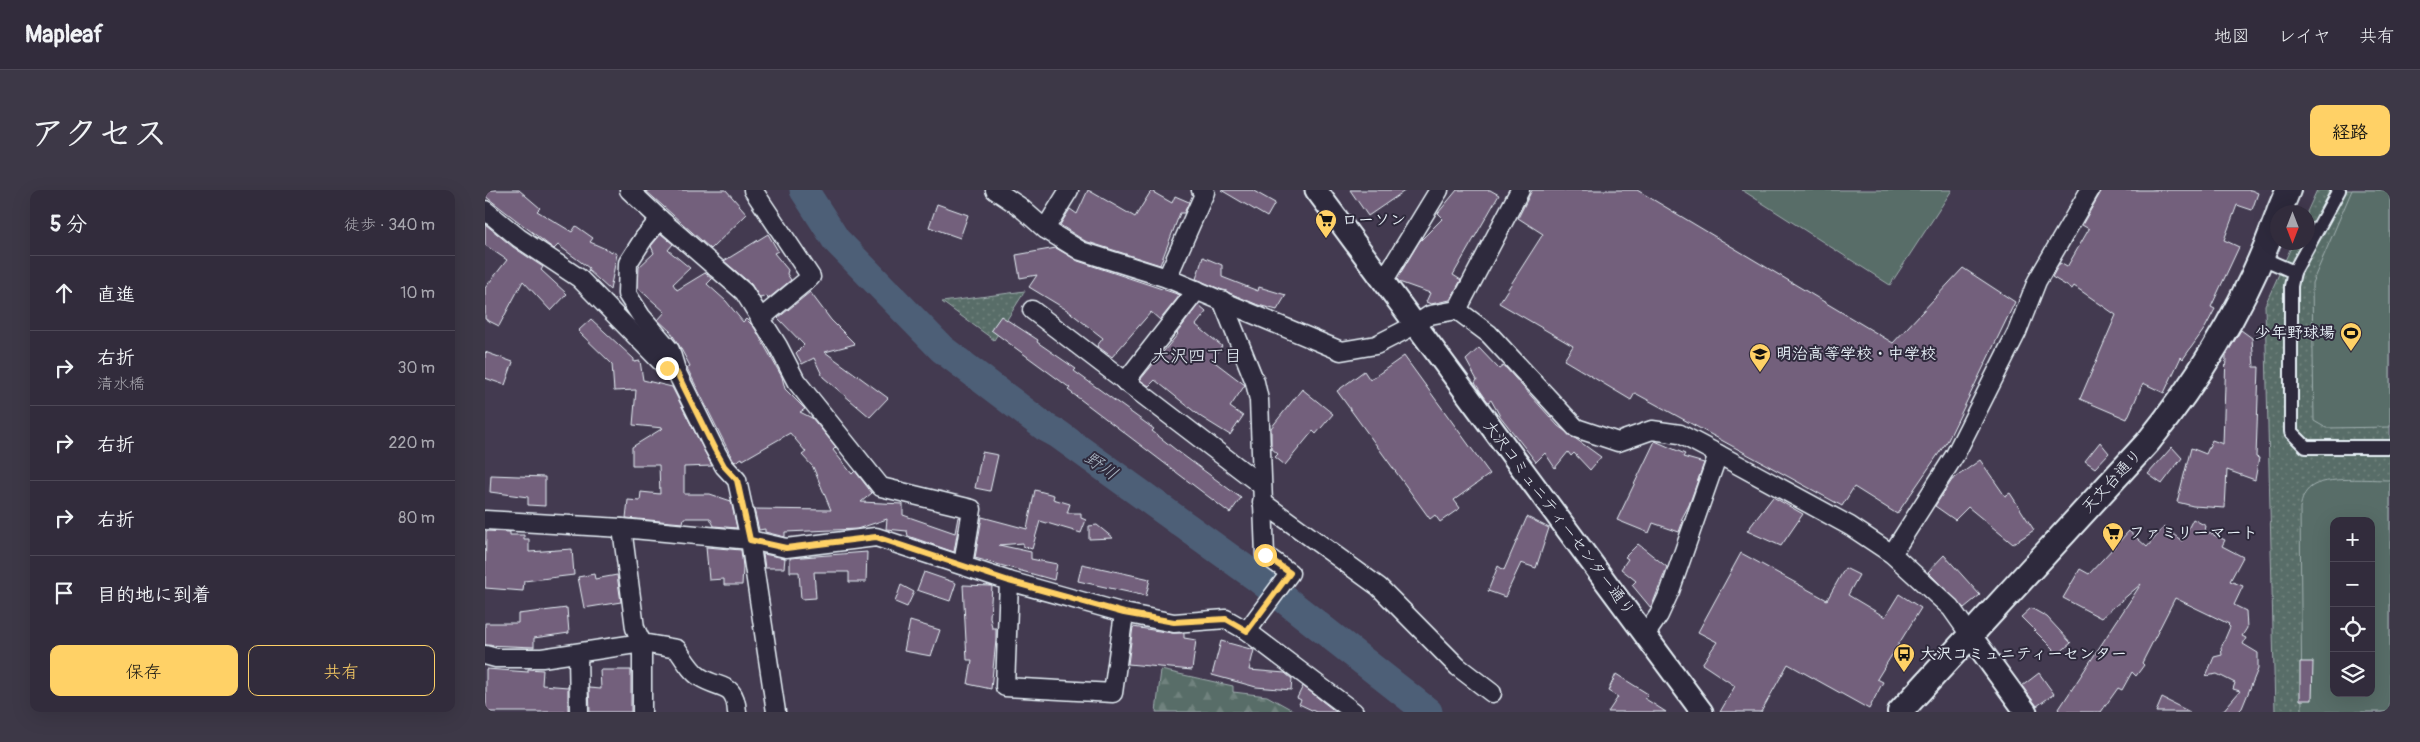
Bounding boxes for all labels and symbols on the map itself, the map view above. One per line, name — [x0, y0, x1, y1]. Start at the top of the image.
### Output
north arrow — [2270, 205, 2315, 250]
supermarket icon: ローソン — [1314, 208, 1338, 239]
place label: ローソン — [1342, 210, 1406, 230]
sports icon: 少年野球場 — [2339, 321, 2363, 352]
place label: 少年野球場 — [2255, 323, 2335, 343]
school or university icon: 明治高等学校・中学校 — [1748, 342, 1772, 373]
place label: 明治高等学校・中学校 — [1776, 344, 1936, 364]
district label: 大沢四丁目 — [1152, 345, 1242, 368]
route end — [656, 357, 679, 380]
street label: 大沢コミュニティーセンター通り — [1479, 416, 1639, 620]
street label: 天文台通り — [2077, 445, 2147, 517]
water label: 野川 — [1080, 446, 1122, 486]
supermarket icon: ファミリーマート — [2101, 521, 2125, 552]
place label: ファミリーマート — [2129, 523, 2258, 543]
route start — [1254, 544, 1277, 567]
bus stop icon: 大沢コミュニティーセンター — [1892, 642, 1916, 673]
place label: 大沢コミュニティーセンター — [1920, 644, 2127, 664]

